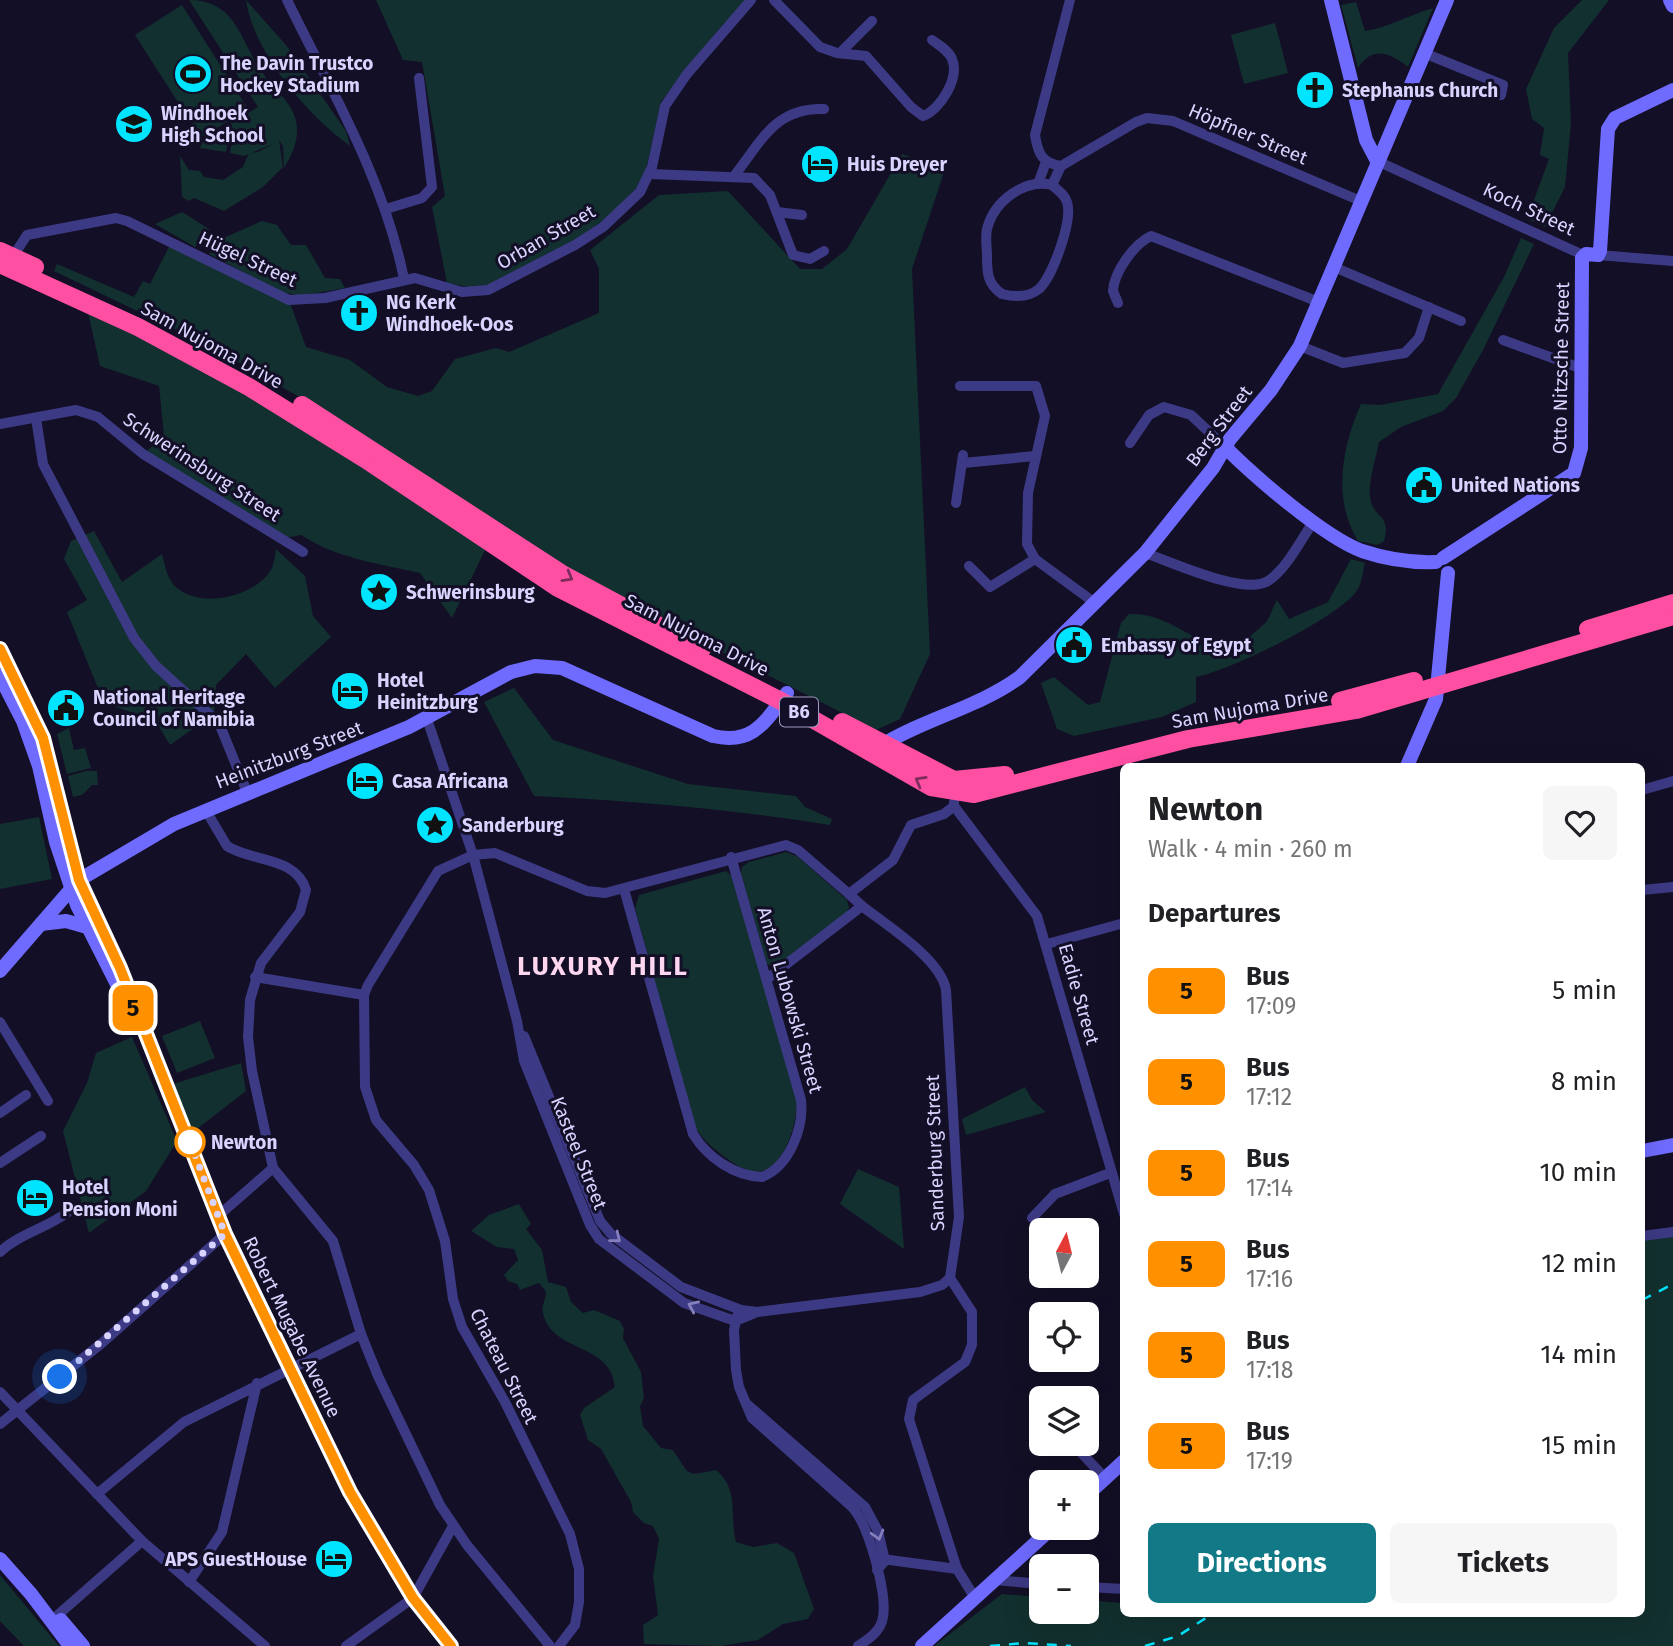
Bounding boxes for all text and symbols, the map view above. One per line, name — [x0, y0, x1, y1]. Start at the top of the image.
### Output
place label: The Davin Trustco Hockey Stadium — [220, 52, 373, 97]
sports icon: The Davin Trustco Hockey Stadium — [172, 53, 214, 95]
church icon: Stephanus Church — [1294, 69, 1336, 111]
place label: Stephanus Church — [1342, 79, 1498, 102]
street label: Höpfner Street — [1185, 99, 1311, 169]
place label: Windhoek High School — [161, 102, 264, 147]
school or university icon: Windhoek High School — [113, 103, 155, 145]
hotel icon: Huis Dreyer — [799, 143, 841, 185]
place label: Huis Dreyer — [847, 153, 947, 176]
street label: Koch Street — [1479, 178, 1579, 240]
street label: Orban Street — [493, 200, 599, 274]
street label: Hügel Street — [195, 226, 301, 292]
street label: Otto Nitzsche Street — [1548, 282, 1574, 454]
place label: NG Kerk Windhoek-Oos — [386, 291, 513, 336]
church icon: NG Kerk Windhoek-Oos — [338, 292, 380, 334]
street label: Sam Nujoma Drive — [137, 296, 287, 394]
street label: Berg Street — [1181, 381, 1257, 471]
street label: Schwerinsburg Street — [119, 407, 285, 527]
public building icon: United Nations — [1403, 464, 1445, 506]
place label: United Nations — [1451, 474, 1580, 497]
one-way arrow — [561, 569, 573, 582]
place icon: Schwerinsburg — [358, 571, 400, 613]
place label: Schwerinsburg — [406, 581, 535, 604]
street label: Sam Nujoma Drive — [621, 589, 773, 681]
public building icon: Embassy of Egypt — [1053, 624, 1095, 666]
place label: Embassy of Egypt — [1101, 634, 1252, 657]
place label: Hotel Heinitzburg — [377, 669, 478, 714]
hotel icon: Hotel Heinitzburg — [329, 670, 371, 712]
street label: Sam Nujoma Drive — [1170, 683, 1330, 733]
place label: National Heritage Council of Namibia — [93, 686, 255, 731]
public building icon: National Heritage Council of Namibia — [45, 687, 87, 729]
road number: B6 — [780, 698, 818, 726]
street label: Heinitzburg Street — [212, 716, 366, 794]
hotel icon: Casa Africana — [344, 760, 386, 802]
place label: Casa Africana — [392, 770, 509, 793]
one-way arrow — [915, 776, 927, 789]
button: heart — [1543, 786, 1617, 860]
text: Newton — [1148, 789, 1263, 829]
place icon: Sanderburg — [414, 804, 456, 846]
place label: Sanderburg — [462, 814, 564, 837]
text: Walk · 4 min · 260 m — [1148, 835, 1353, 863]
text: Departures — [1148, 898, 1281, 929]
street label: Anton Lubowski Street — [752, 904, 828, 1096]
street label: Eadie Street — [1054, 941, 1104, 1047]
district label: LUXURY HILL — [517, 951, 689, 982]
text: Bus — [1246, 961, 1289, 992]
text: 5 min — [1552, 975, 1617, 1006]
text: 5 — [1180, 977, 1193, 1005]
line badge: 5 — [110, 985, 156, 1031]
text: 17:09 — [1246, 992, 1296, 1020]
text: 5 — [127, 994, 139, 1022]
text: Bus — [1246, 1052, 1289, 1083]
text: 8 min — [1551, 1066, 1617, 1097]
text: 5 — [1180, 1068, 1193, 1096]
street label: Sanderburg Street — [921, 1074, 949, 1232]
text: 17:12 — [1246, 1083, 1292, 1111]
street label: Kasteel Street — [546, 1093, 612, 1213]
marker: Newton — [175, 1127, 205, 1157]
place label: Newton — [211, 1131, 277, 1154]
text: Bus — [1246, 1143, 1289, 1174]
text: 10 min — [1539, 1157, 1617, 1188]
text: 5 — [1180, 1159, 1193, 1187]
text: 17:14 — [1246, 1174, 1293, 1202]
place label: Hotel Pension Moni — [62, 1176, 178, 1221]
hotel icon: Hotel Pension Moni — [14, 1177, 56, 1219]
north arrow — [1029, 1218, 1099, 1288]
map controls — [1029, 1218, 1099, 1624]
one-way arrow — [607, 1230, 620, 1242]
street label: Robert Mugabe Avenue — [238, 1233, 346, 1421]
text: Bus — [1246, 1234, 1289, 1265]
text: 12 min — [1541, 1248, 1617, 1279]
text: 5 — [1180, 1250, 1193, 1278]
text: 17:16 — [1246, 1265, 1293, 1293]
one-way arrow — [688, 1300, 700, 1314]
button: locate — [1029, 1302, 1099, 1372]
street label: Chateau Street — [465, 1304, 543, 1428]
text: Bus — [1246, 1325, 1289, 1356]
text: 14 min — [1540, 1339, 1617, 1370]
text: 5 — [1180, 1341, 1193, 1369]
text: 17:18 — [1246, 1356, 1293, 1384]
your location — [42, 1359, 77, 1394]
button: layers — [1029, 1386, 1099, 1456]
text: Bus — [1246, 1416, 1289, 1447]
text: 15 min — [1541, 1430, 1617, 1461]
text: 5 — [1180, 1432, 1193, 1460]
text: 17:19 — [1246, 1447, 1293, 1475]
button: + — [1029, 1470, 1099, 1540]
button: Directions — [1148, 1523, 1376, 1603]
button: Tickets — [1390, 1523, 1617, 1603]
one-way arrow — [870, 1529, 885, 1541]
hotel icon: APS GuestHouse — [313, 1538, 355, 1580]
place label: APS GuestHouse — [164, 1548, 307, 1571]
button: − — [1029, 1554, 1099, 1624]

